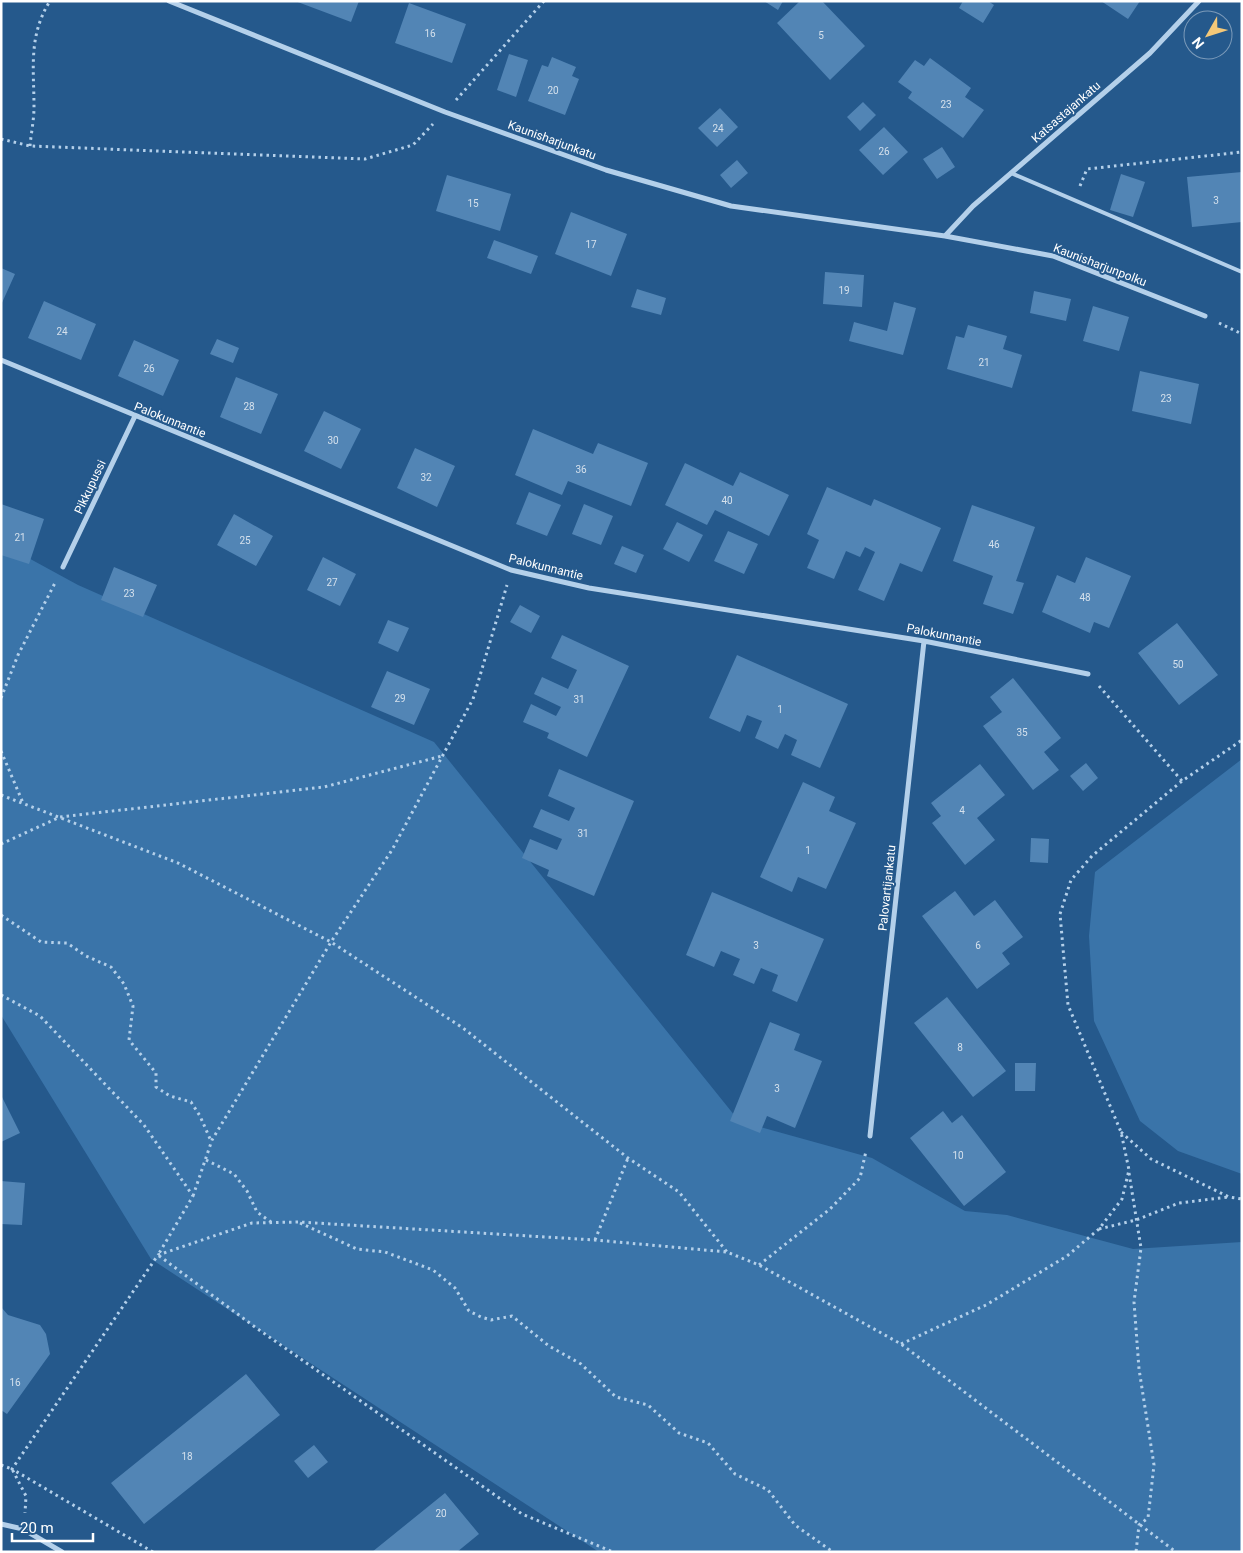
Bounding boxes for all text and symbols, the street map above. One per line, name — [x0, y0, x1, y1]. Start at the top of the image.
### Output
north arrow — [1183, 10, 1233, 60]
house number: 16 — [424, 28, 436, 39]
house number: 5 — [818, 30, 824, 41]
text: N — [1189, 34, 1207, 52]
street label: Katsastajankatu — [1029, 78, 1103, 146]
house number: 20 — [547, 85, 559, 96]
house number: 23 — [940, 99, 952, 110]
street label: Kaunisharjunkatu — [506, 118, 598, 162]
house number: 24 — [712, 123, 724, 134]
house number: 26 — [878, 146, 890, 157]
house number: 3 — [1213, 195, 1219, 206]
house number: 15 — [467, 198, 479, 209]
house number: 17 — [585, 239, 597, 250]
street label: Kaunisharjunpolku — [1051, 241, 1149, 289]
house number: 19 — [838, 285, 850, 296]
house number: 24 — [56, 326, 68, 337]
house number: 21 — [978, 357, 990, 368]
house number: 26 — [143, 363, 155, 374]
house number: 23 — [1160, 393, 1172, 404]
street label: Palokunnantie — [132, 399, 208, 441]
house number: 28 — [243, 401, 255, 412]
house number: 30 — [327, 435, 339, 446]
street label: Pikkupussi — [71, 458, 109, 516]
house number: 36 — [575, 464, 587, 475]
house number: 32 — [420, 472, 432, 483]
house number: 40 — [721, 495, 733, 506]
house number: 21 — [14, 532, 26, 543]
house number: 25 — [239, 535, 251, 546]
house number: 46 — [988, 539, 1000, 550]
street label: Palokunnantie — [507, 551, 585, 583]
house number: 27 — [326, 577, 338, 588]
house number: 23 — [123, 588, 135, 599]
house number: 48 — [1079, 592, 1091, 603]
street label: Palokunnantie — [905, 621, 983, 649]
house number: 50 — [1172, 659, 1184, 670]
house number: 29 — [394, 693, 406, 704]
house number: 31 — [573, 694, 585, 705]
house number: 1 — [777, 704, 783, 715]
house number: 35 — [1016, 727, 1028, 738]
house number: 4 — [959, 805, 965, 816]
house number: 31 — [577, 828, 589, 839]
street label: Palovartijankatu — [876, 844, 898, 932]
house number: 1 — [805, 845, 811, 856]
house number: 3 — [753, 940, 759, 951]
house number: 6 — [975, 940, 981, 951]
house number: 8 — [957, 1042, 963, 1053]
house number: 3 — [774, 1083, 780, 1094]
house number: 10 — [952, 1150, 964, 1161]
house number: 16 — [9, 1377, 21, 1388]
house number: 18 — [181, 1451, 193, 1462]
house number: 20 — [435, 1508, 447, 1519]
scale bar — [12, 1510, 94, 1542]
text: 20 m — [20, 1519, 54, 1537]

